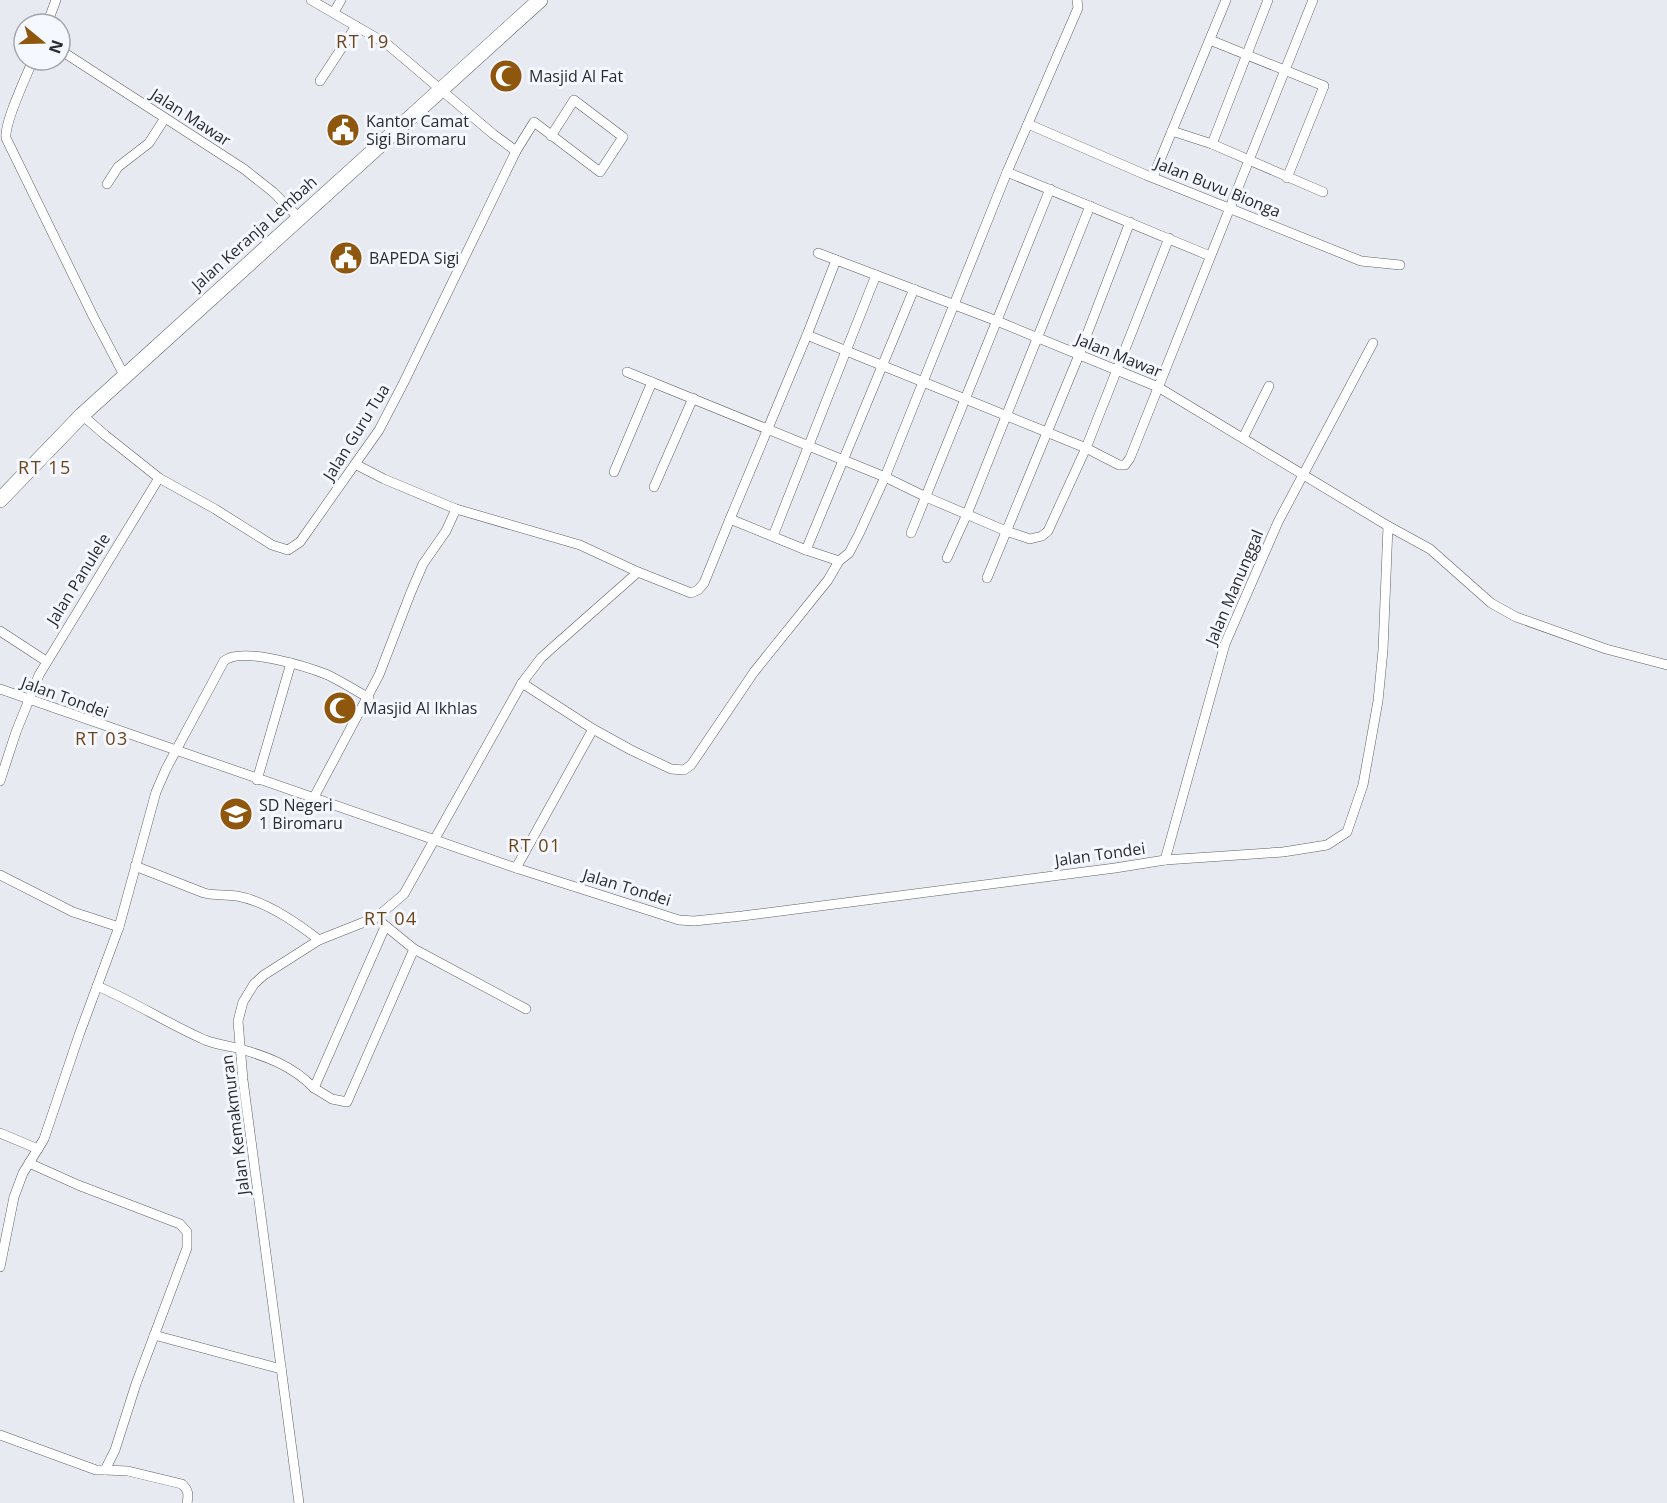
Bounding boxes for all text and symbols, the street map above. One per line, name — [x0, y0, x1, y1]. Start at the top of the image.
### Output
north arrow — [12, 12, 72, 72]
district label: RT 19 — [336, 29, 390, 53]
text: N — [44, 37, 69, 57]
mosque icon: Masjid Al Fat — [488, 58, 524, 94]
place label: Masjid Al Fat — [529, 65, 623, 87]
street label: Jalan Mawar — [145, 82, 236, 151]
place label: Kantor Camat Sigi Biromaru — [366, 110, 469, 150]
public building icon: Kantor Camat Sigi Biromaru — [325, 112, 361, 148]
street label: Jalan Buvu Bionga — [1150, 151, 1284, 222]
street label: Jalan Keranja Lembah — [185, 171, 321, 297]
public building icon: BAPEDA Sigi — [328, 240, 364, 276]
place label: BAPEDA Sigi — [369, 247, 459, 269]
street label: Jalan Mawar — [1071, 327, 1166, 382]
street label: Jalan Guru Tua — [317, 380, 394, 486]
district label: RT 15 — [18, 455, 72, 479]
street label: Jalan Manunggal — [1199, 526, 1268, 650]
street label: Jalan Panulele — [40, 529, 115, 631]
street label: Jalan Tondei — [17, 670, 112, 723]
mosque icon: Masjid Al Ikhlas — [322, 690, 358, 726]
place label: Masjid Al Ikhlas — [363, 697, 477, 719]
district label: RT 03 — [75, 726, 129, 750]
place label: SD Negeri 1 Biromaru — [259, 794, 343, 834]
school or university icon: SD Negeri 1 Biromaru — [218, 796, 254, 832]
district label: RT 01 — [508, 833, 562, 857]
street label: Jalan Tondei — [1051, 837, 1147, 872]
street label: Jalan Tondei — [578, 863, 674, 911]
district label: RT 04 — [364, 906, 418, 930]
street label: Jalan Kemakmuran — [215, 1054, 255, 1198]

